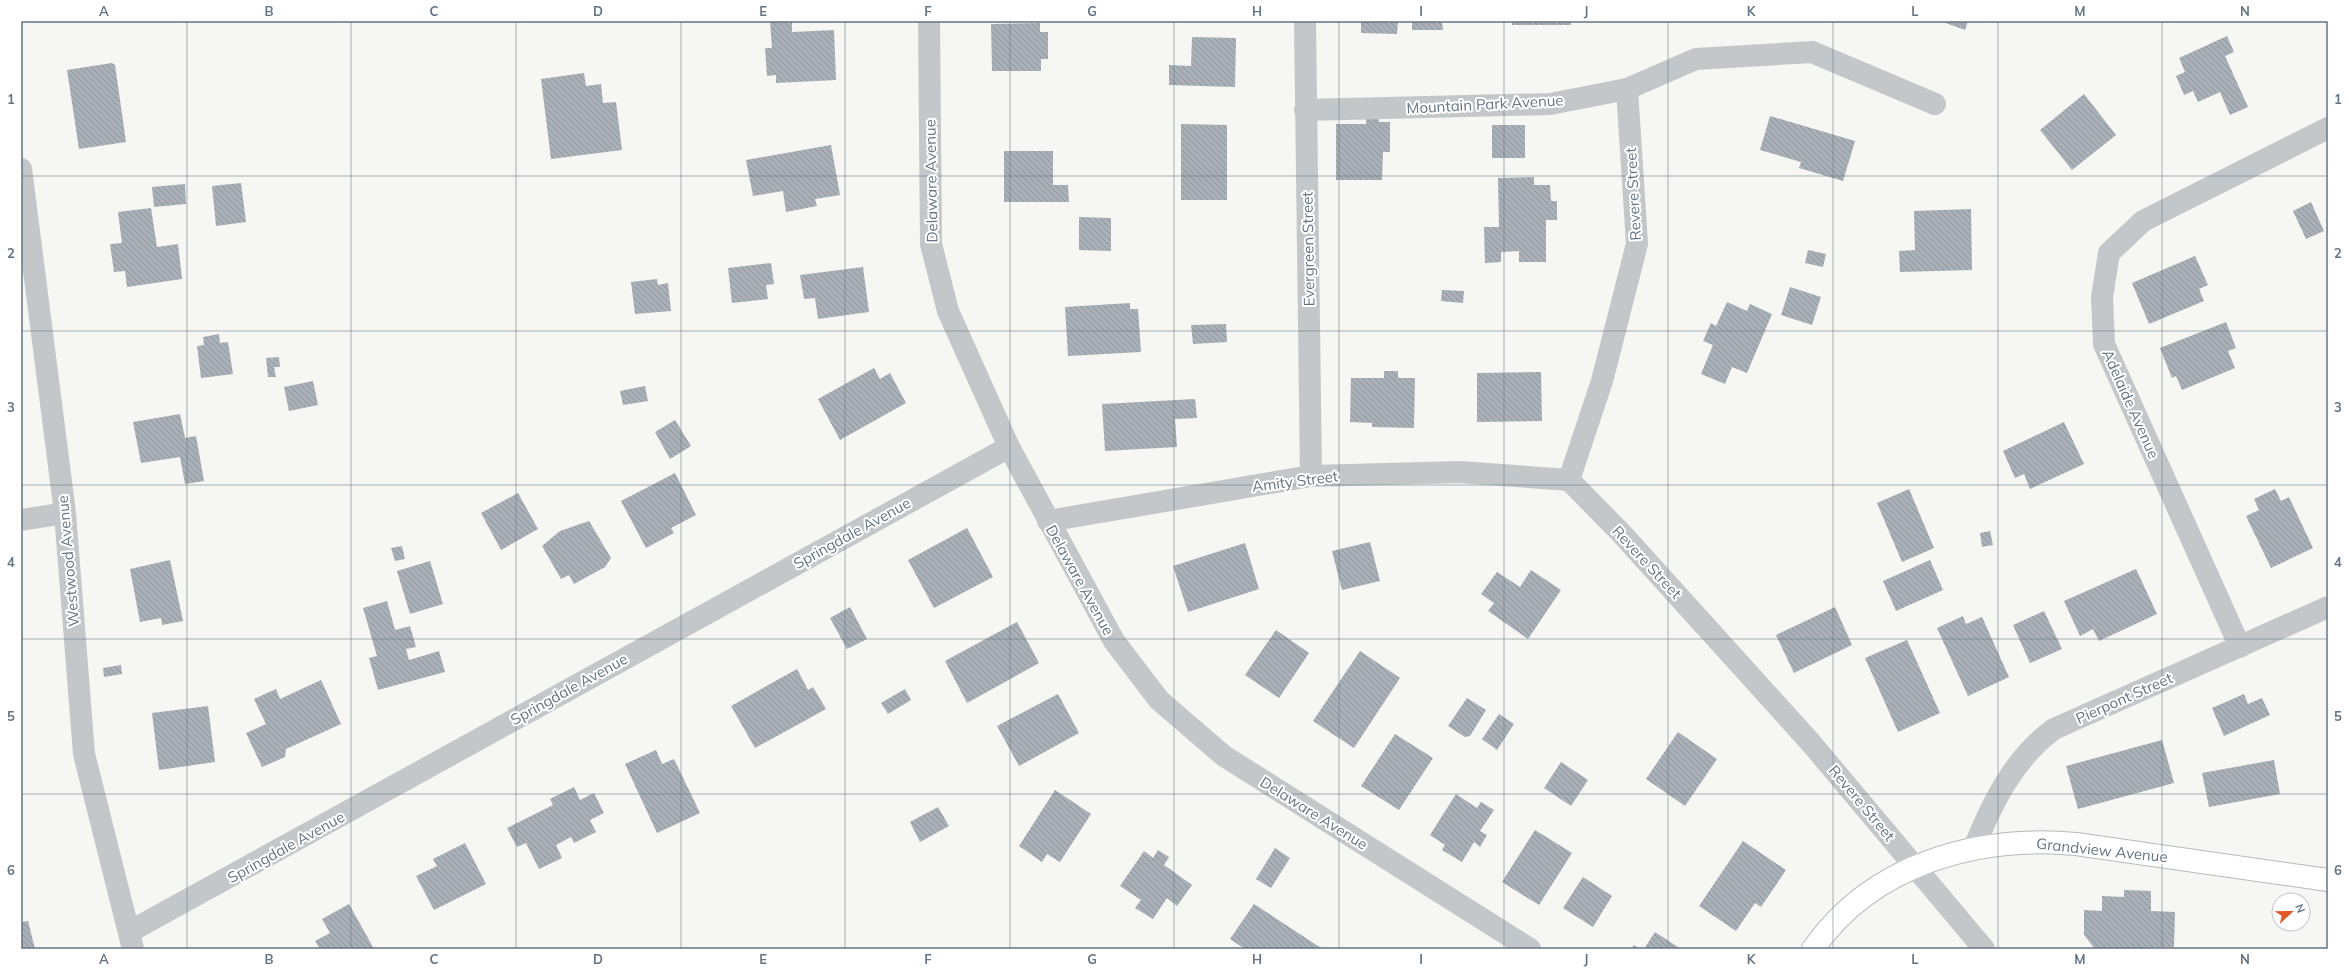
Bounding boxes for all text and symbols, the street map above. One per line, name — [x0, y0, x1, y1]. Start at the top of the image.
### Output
text: A — [99, 3, 109, 19]
text: B — [265, 3, 274, 19]
text: C — [430, 3, 439, 19]
text: D — [593, 3, 603, 19]
text: E — [759, 3, 767, 19]
text: F — [924, 3, 932, 19]
text: G — [1087, 3, 1097, 19]
text: H — [1252, 3, 1262, 19]
text: I — [1419, 3, 1423, 19]
text: J — [1584, 3, 1588, 19]
text: K — [1747, 3, 1757, 19]
text: L — [1911, 3, 1919, 19]
text: M — [2074, 3, 2086, 19]
text: N — [2240, 3, 2250, 19]
street label: Mountain Park Avenue — [1406, 90, 1564, 118]
text: 1 — [7, 91, 15, 107]
text: 1 — [2334, 91, 2342, 107]
street label: Delaware Avenue — [920, 119, 942, 243]
street label: Revere Street — [1621, 147, 1645, 241]
street label: Evergreen Street — [1297, 191, 1319, 307]
text: 2 — [7, 245, 15, 261]
text: 2 — [2334, 245, 2342, 261]
street label: Adelaide Avenue — [2098, 346, 2164, 462]
text: 3 — [7, 399, 15, 415]
text: 3 — [2334, 399, 2342, 415]
street label: Amity Street — [1251, 466, 1339, 496]
street label: Springdale Avenue — [790, 493, 914, 573]
street label: Westwood Avenue — [53, 494, 83, 628]
street label: Delaware Avenue — [1042, 521, 1118, 639]
street label: Revere Street — [1608, 521, 1686, 603]
text: 4 — [7, 554, 15, 570]
text: 4 — [2334, 554, 2342, 570]
street label: Springdale Avenue — [507, 649, 631, 729]
street label: Pierpont Street — [2073, 668, 2175, 728]
text: 5 — [7, 708, 15, 724]
text: 5 — [2334, 708, 2342, 724]
street label: Revere Street — [1825, 761, 1899, 845]
street label: Delaware Avenue — [1257, 772, 1371, 854]
street label: Springdale Avenue — [224, 807, 348, 887]
street label: Grandview Avenue — [2035, 834, 2169, 866]
text: 6 — [7, 862, 15, 878]
text: 6 — [2334, 862, 2342, 878]
north arrow — [2271, 892, 2311, 932]
text: N — [2292, 902, 2308, 915]
text: A — [99, 951, 109, 967]
text: B — [265, 951, 274, 967]
text: C — [430, 951, 439, 967]
text: D — [593, 951, 603, 967]
text: E — [759, 951, 767, 967]
text: F — [924, 951, 932, 967]
text: G — [1087, 951, 1097, 967]
text: H — [1252, 951, 1262, 967]
text: I — [1419, 951, 1423, 967]
text: J — [1584, 951, 1588, 967]
text: K — [1747, 951, 1757, 967]
text: L — [1911, 951, 1919, 967]
text: M — [2074, 951, 2086, 967]
text: N — [2240, 951, 2250, 967]

